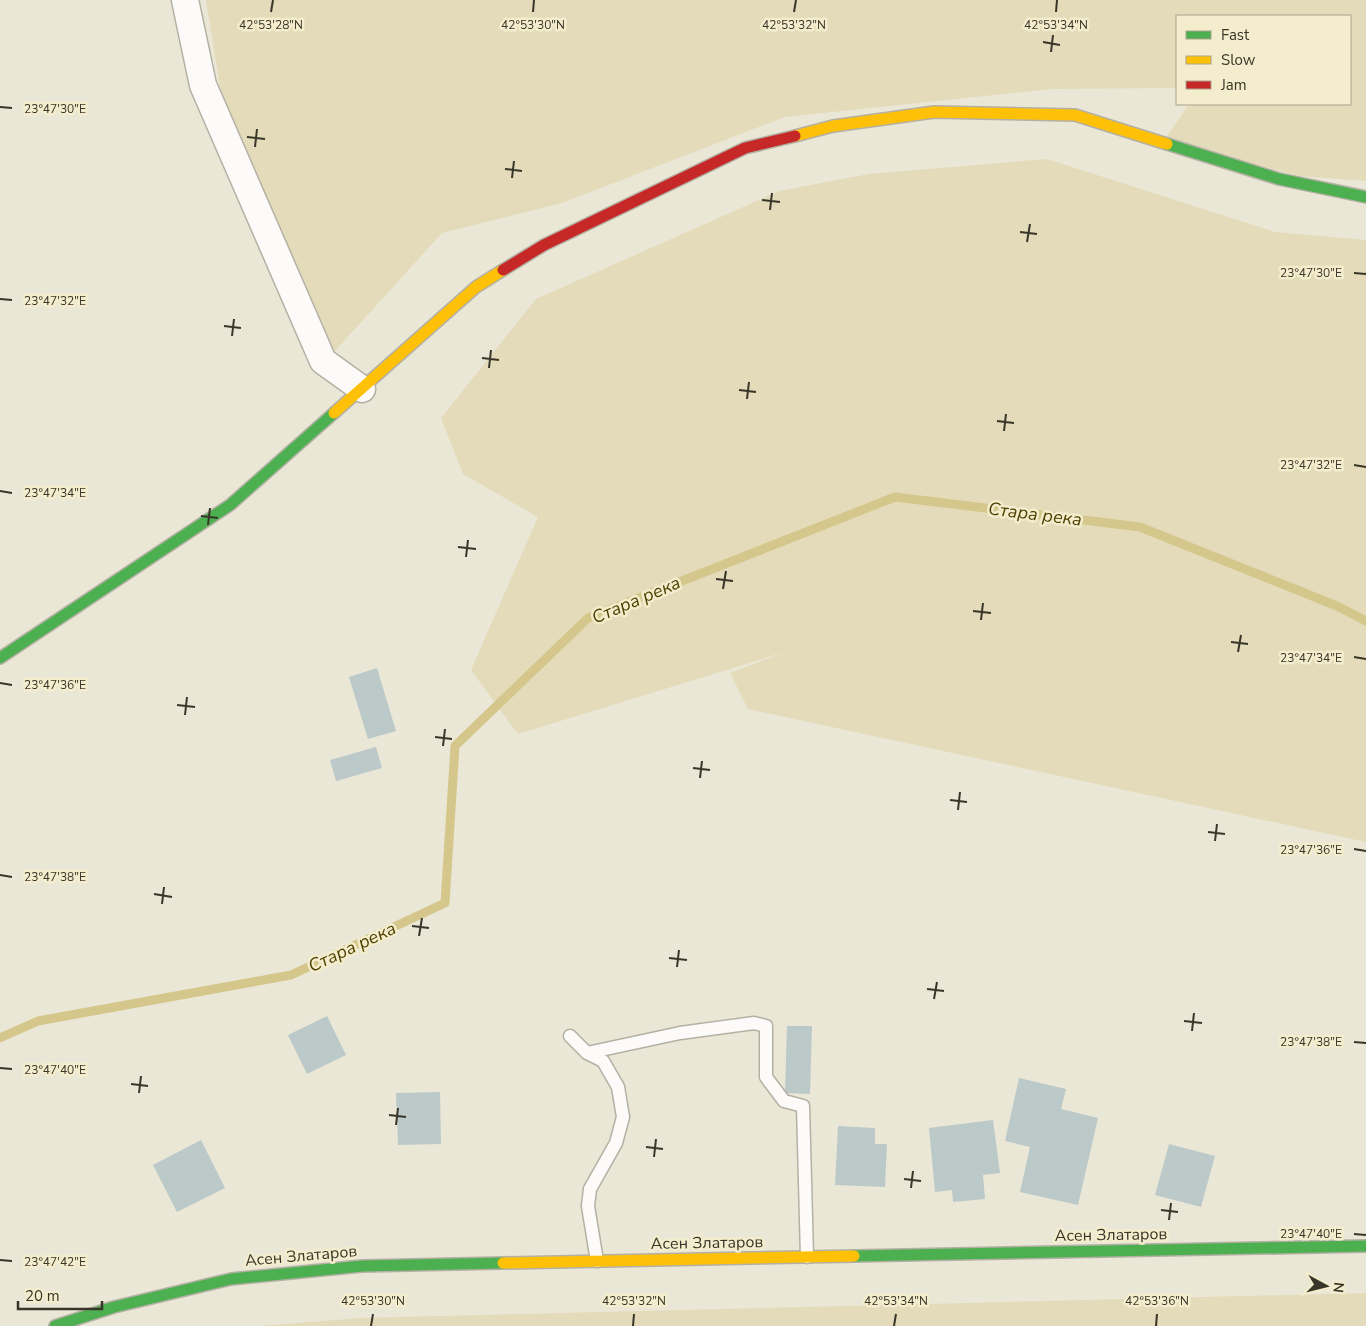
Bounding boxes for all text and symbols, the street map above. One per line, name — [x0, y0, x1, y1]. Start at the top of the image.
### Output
legend — [1176, 15, 1351, 105]
text: 42°53'28"N — [239, 17, 303, 33]
text: 42°53'30"N — [501, 17, 565, 33]
text: 42°53'32"N — [762, 17, 826, 33]
text: 42°53'34"N — [1024, 17, 1088, 33]
text: Fast — [1221, 25, 1250, 45]
text: Slow — [1221, 50, 1256, 70]
text: Jam — [1220, 75, 1247, 95]
text: 23°47'30"E — [24, 101, 86, 117]
text: 23°47'30"E — [1280, 265, 1342, 281]
text: 23°47'32"E — [24, 293, 86, 309]
text: 23°47'32"E — [1280, 457, 1342, 473]
text: 23°47'34"E — [24, 485, 86, 501]
water label: Стара река — [987, 496, 1083, 532]
water label: Стара река — [588, 571, 684, 629]
text: 23°47'34"E — [1280, 650, 1342, 666]
text: 23°47'36"E — [24, 677, 86, 693]
text: 23°47'36"E — [1280, 842, 1342, 858]
text: 23°47'38"E — [24, 869, 86, 885]
water label: Стара река — [304, 916, 400, 978]
text: 23°47'38"E — [1280, 1034, 1342, 1050]
text: 23°47'40"E — [24, 1062, 86, 1078]
street label: Асен Златаров — [1055, 1223, 1168, 1247]
text: 23°47'40"E — [1280, 1226, 1342, 1242]
street label: Асен Златаров — [651, 1231, 764, 1255]
street label: Асен Златаров — [244, 1240, 358, 1272]
text: 23°47'42"E — [24, 1254, 86, 1270]
north arrow — [1301, 1261, 1351, 1311]
scale bar — [18, 1278, 101, 1310]
text: N — [1328, 1281, 1348, 1294]
text: 20 m — [25, 1286, 60, 1306]
text: 42°53'30"N — [341, 1293, 405, 1309]
text: 42°53'32"N — [602, 1293, 666, 1309]
text: 42°53'34"N — [864, 1293, 928, 1309]
text: 42°53'36"N — [1125, 1293, 1189, 1309]

